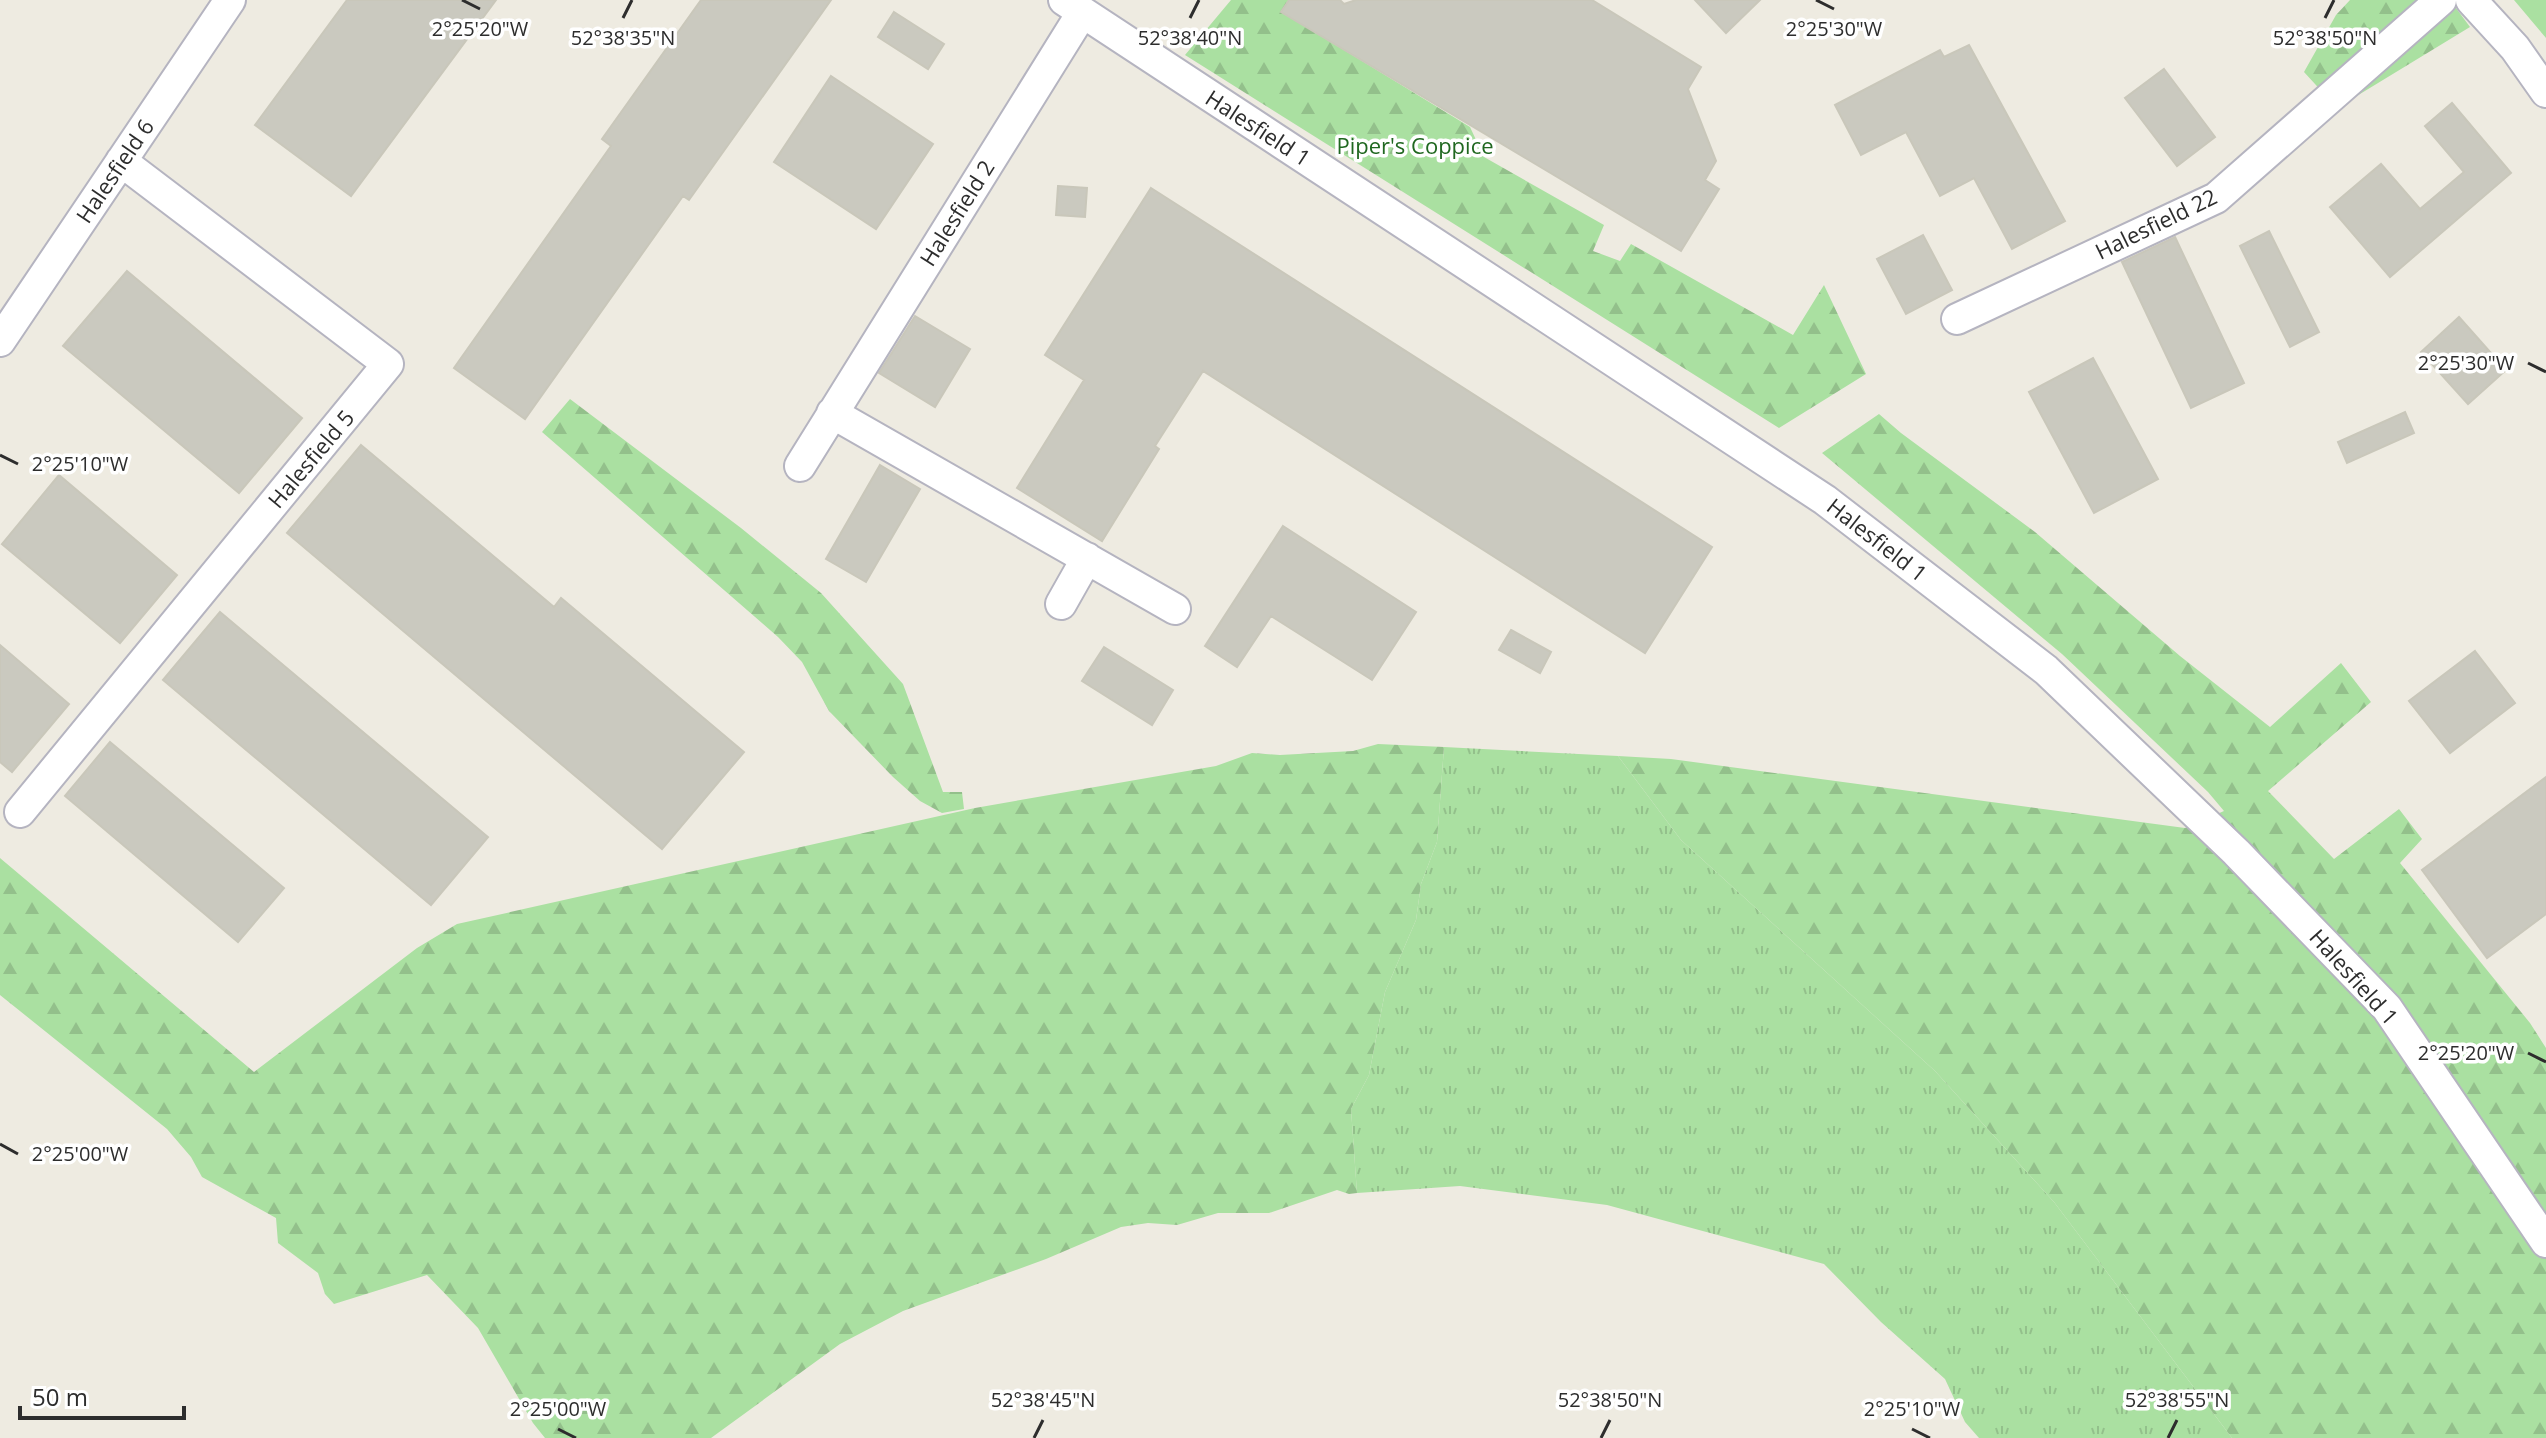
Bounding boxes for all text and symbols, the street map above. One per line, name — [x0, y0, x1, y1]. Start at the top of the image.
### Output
text: 2°25'20"W — [432, 15, 529, 42]
text: 2°25'30"W — [1786, 15, 1883, 42]
text: 52°38'35"N — [571, 24, 675, 51]
text: 52°38'40"N — [1138, 24, 1242, 51]
text: 52°38'50"N — [2273, 24, 2377, 51]
street label: Halesfield 1 — [1200, 82, 1317, 172]
street label: Halesfield 6 — [68, 113, 160, 228]
park label: Piper's Coppice — [1336, 130, 1494, 160]
street label: Halesfield 2 — [912, 154, 1001, 271]
street label: Halesfield 22 — [2090, 181, 2221, 266]
text: 2°25'30"W — [2418, 349, 2515, 376]
street label: Halesfield 5 — [260, 403, 360, 514]
text: 2°25'10"W — [32, 450, 129, 477]
street label: Halesfield 1 — [1821, 491, 1934, 588]
street label: Halesfield 1 — [2304, 922, 2406, 1031]
text: 2°25'20"W — [2418, 1039, 2515, 1066]
text: 2°25'00"W — [32, 1140, 129, 1167]
scale bar — [20, 1370, 184, 1420]
text: 50 m — [32, 1380, 88, 1413]
text: 52°38'45"N — [991, 1386, 1095, 1413]
text: 52°38'50"N — [1558, 1386, 1662, 1413]
text: 52°38'55"N — [2125, 1386, 2229, 1413]
text: 2°25'00"W — [510, 1395, 607, 1422]
text: 2°25'10"W — [1864, 1395, 1961, 1422]

